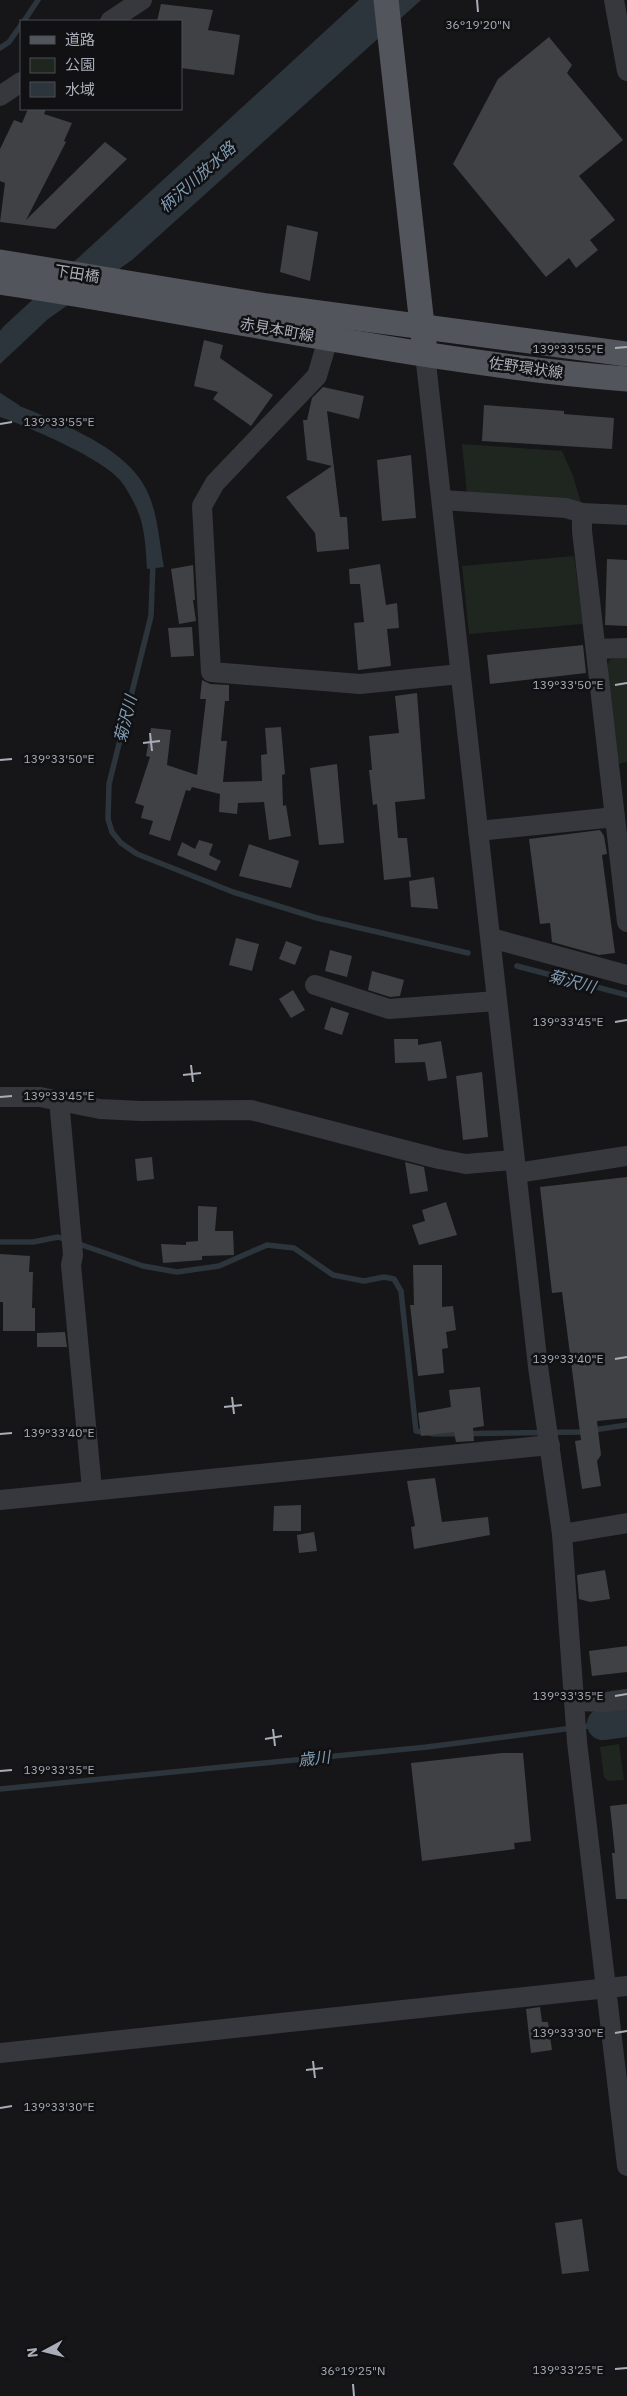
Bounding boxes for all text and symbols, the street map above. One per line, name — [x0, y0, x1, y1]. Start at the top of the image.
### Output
text: 36°19'20"N — [445, 17, 511, 32]
legend — [20, 20, 182, 110]
text: 道路 — [65, 30, 95, 49]
text: 公園 — [65, 55, 95, 74]
text: 水域 — [65, 80, 95, 99]
water label: 柄沢川放水路 — [155, 136, 241, 217]
street label: 下田橋 — [53, 261, 101, 286]
street label: 赤見本町線 — [238, 314, 316, 345]
text: 139°33'55"E — [533, 341, 603, 356]
street label: 佐野環状線 — [488, 353, 565, 382]
text: 139°33'55"E — [24, 414, 94, 429]
text: 139°33'50"E — [533, 677, 603, 692]
water label: 菊沢川 — [109, 691, 141, 745]
text: 139°33'50"E — [24, 751, 94, 766]
water label: 菊沢川 — [546, 965, 600, 997]
text: 139°33'45"E — [533, 1014, 603, 1029]
text: 139°33'45"E — [24, 1088, 94, 1103]
text: 139°33'40"E — [533, 1351, 603, 1366]
text: 139°33'40"E — [24, 1425, 94, 1440]
text: 139°33'35"E — [533, 1688, 603, 1703]
water label: 歳川 — [297, 1746, 333, 1770]
text: 139°33'35"E — [24, 1762, 94, 1777]
text: 139°33'30"E — [533, 2025, 603, 2040]
text: 139°33'30"E — [24, 2099, 94, 2114]
north arrow — [20, 2326, 70, 2376]
text: N — [23, 2346, 42, 2359]
text: 139°33'25"E — [533, 2362, 603, 2377]
text: 36°19'25"N — [320, 2363, 386, 2378]

